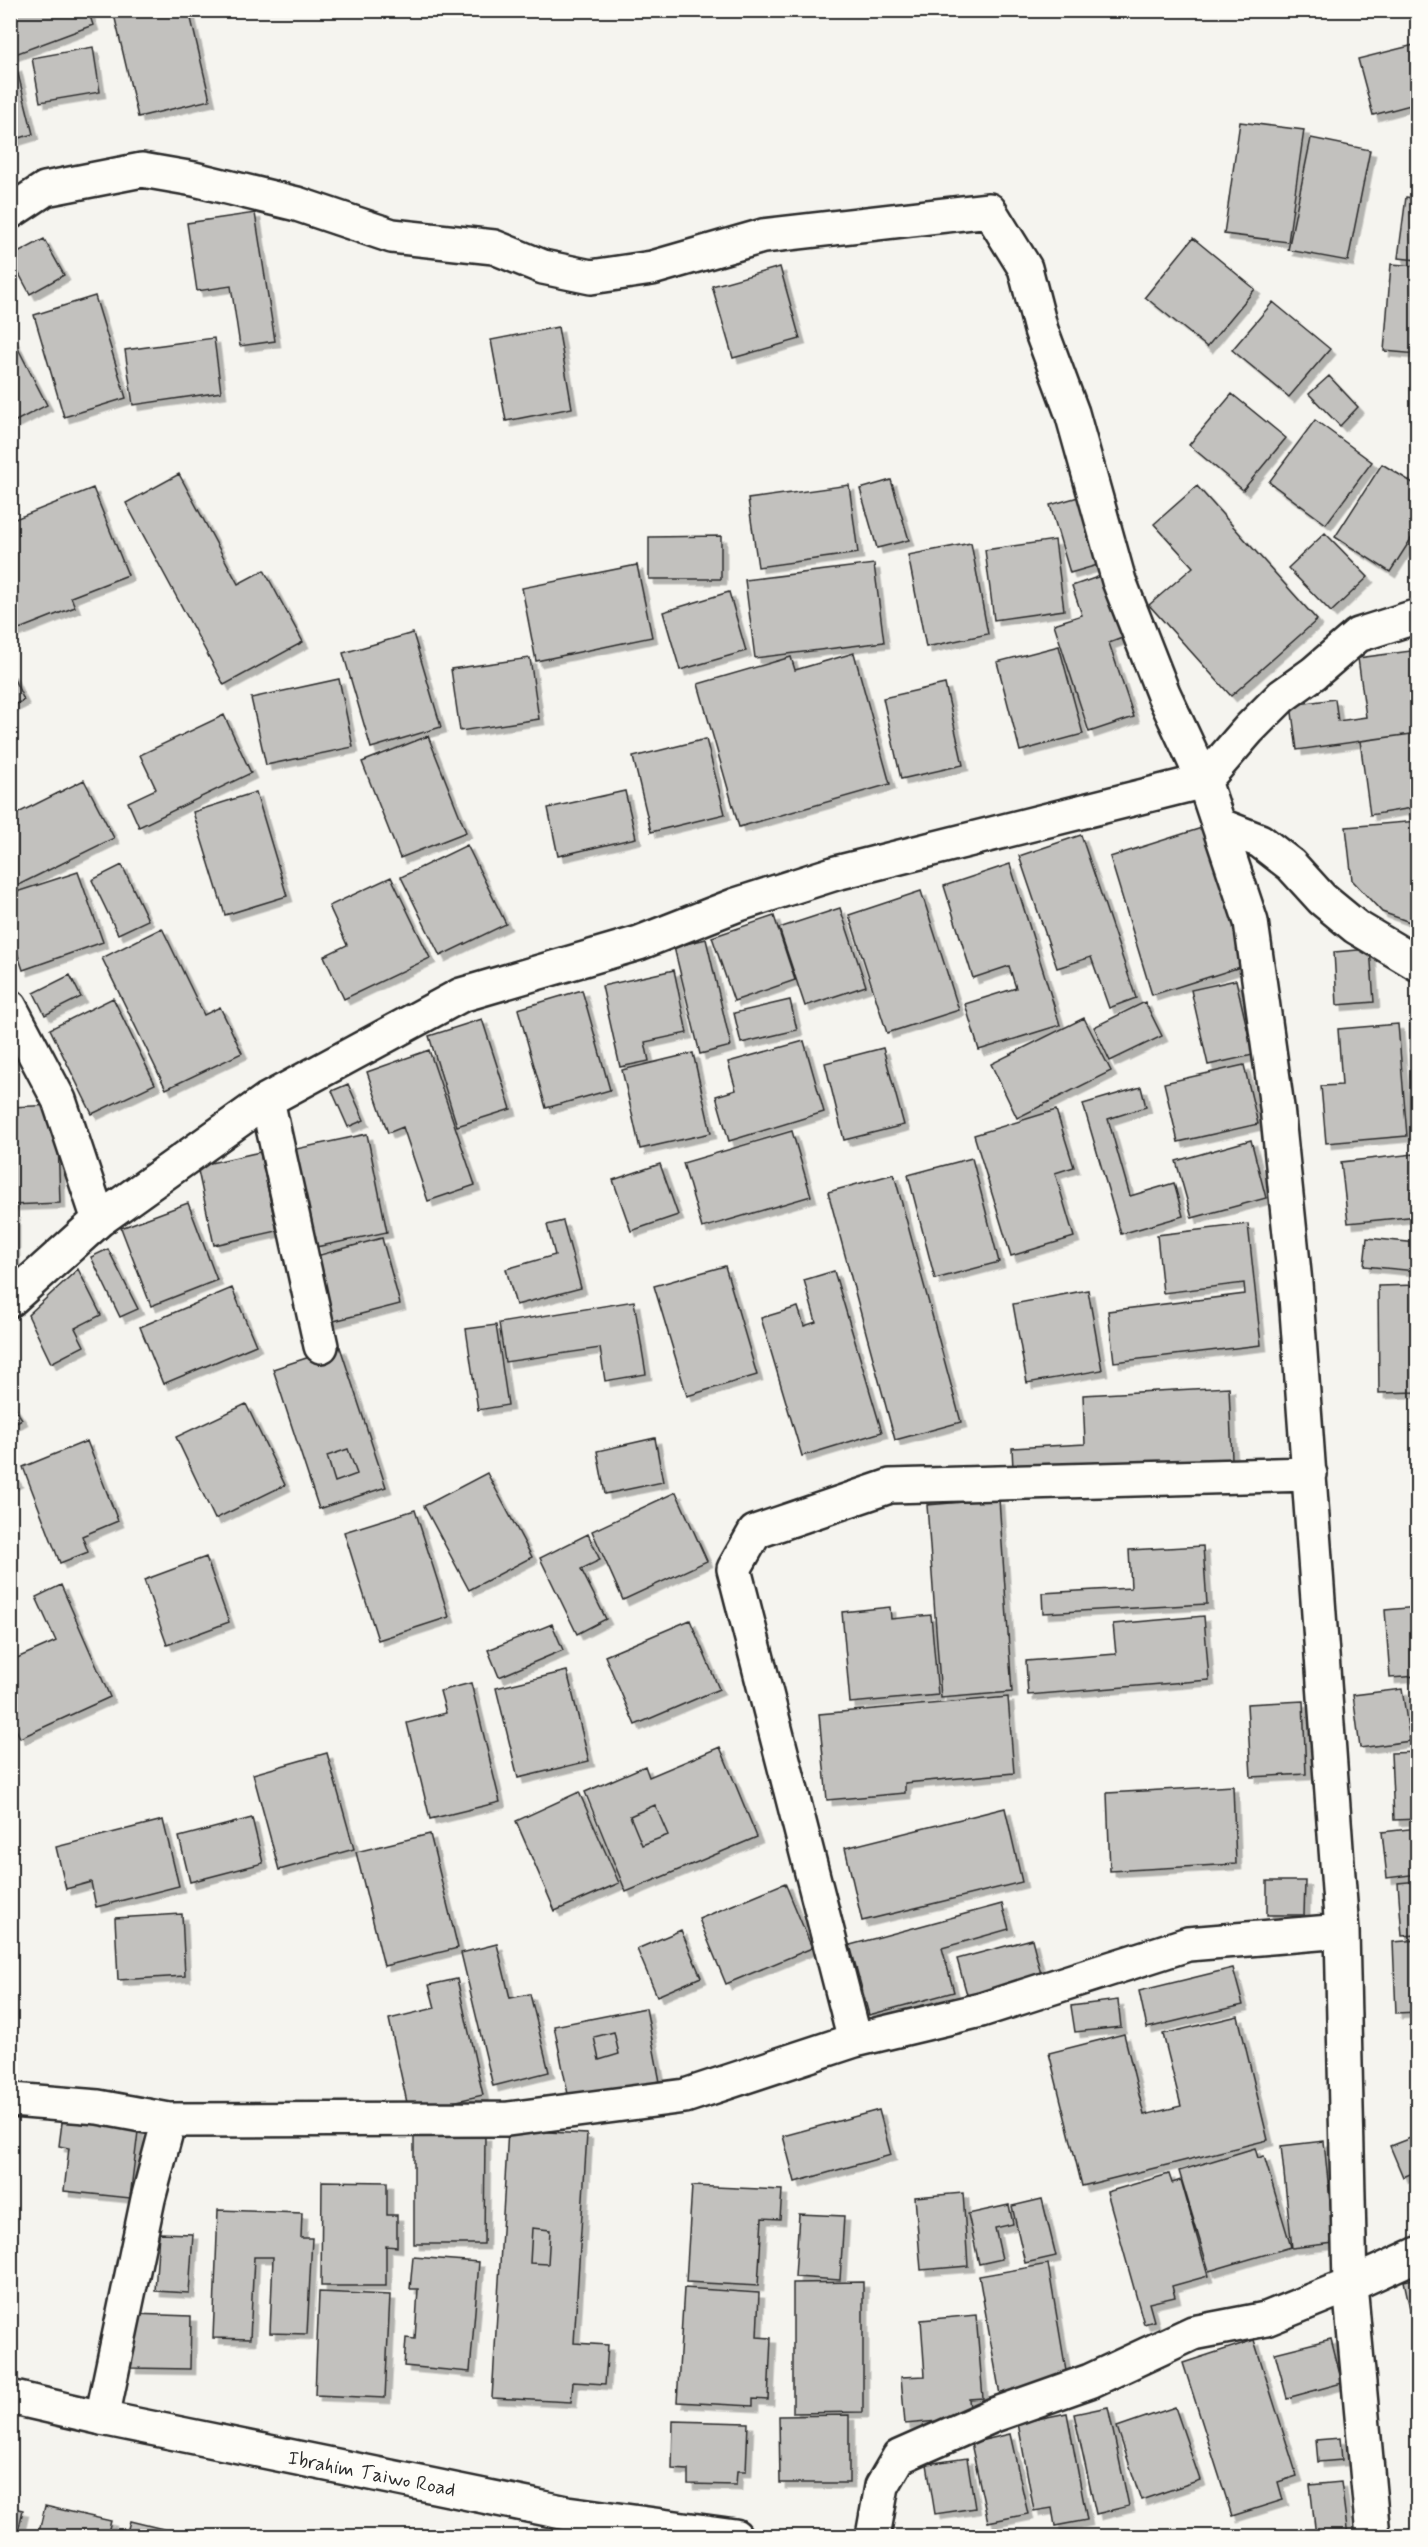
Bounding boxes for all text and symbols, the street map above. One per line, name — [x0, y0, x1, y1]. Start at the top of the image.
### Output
street label: Ibrahim Taiwo Road — [286, 2445, 458, 2504]

